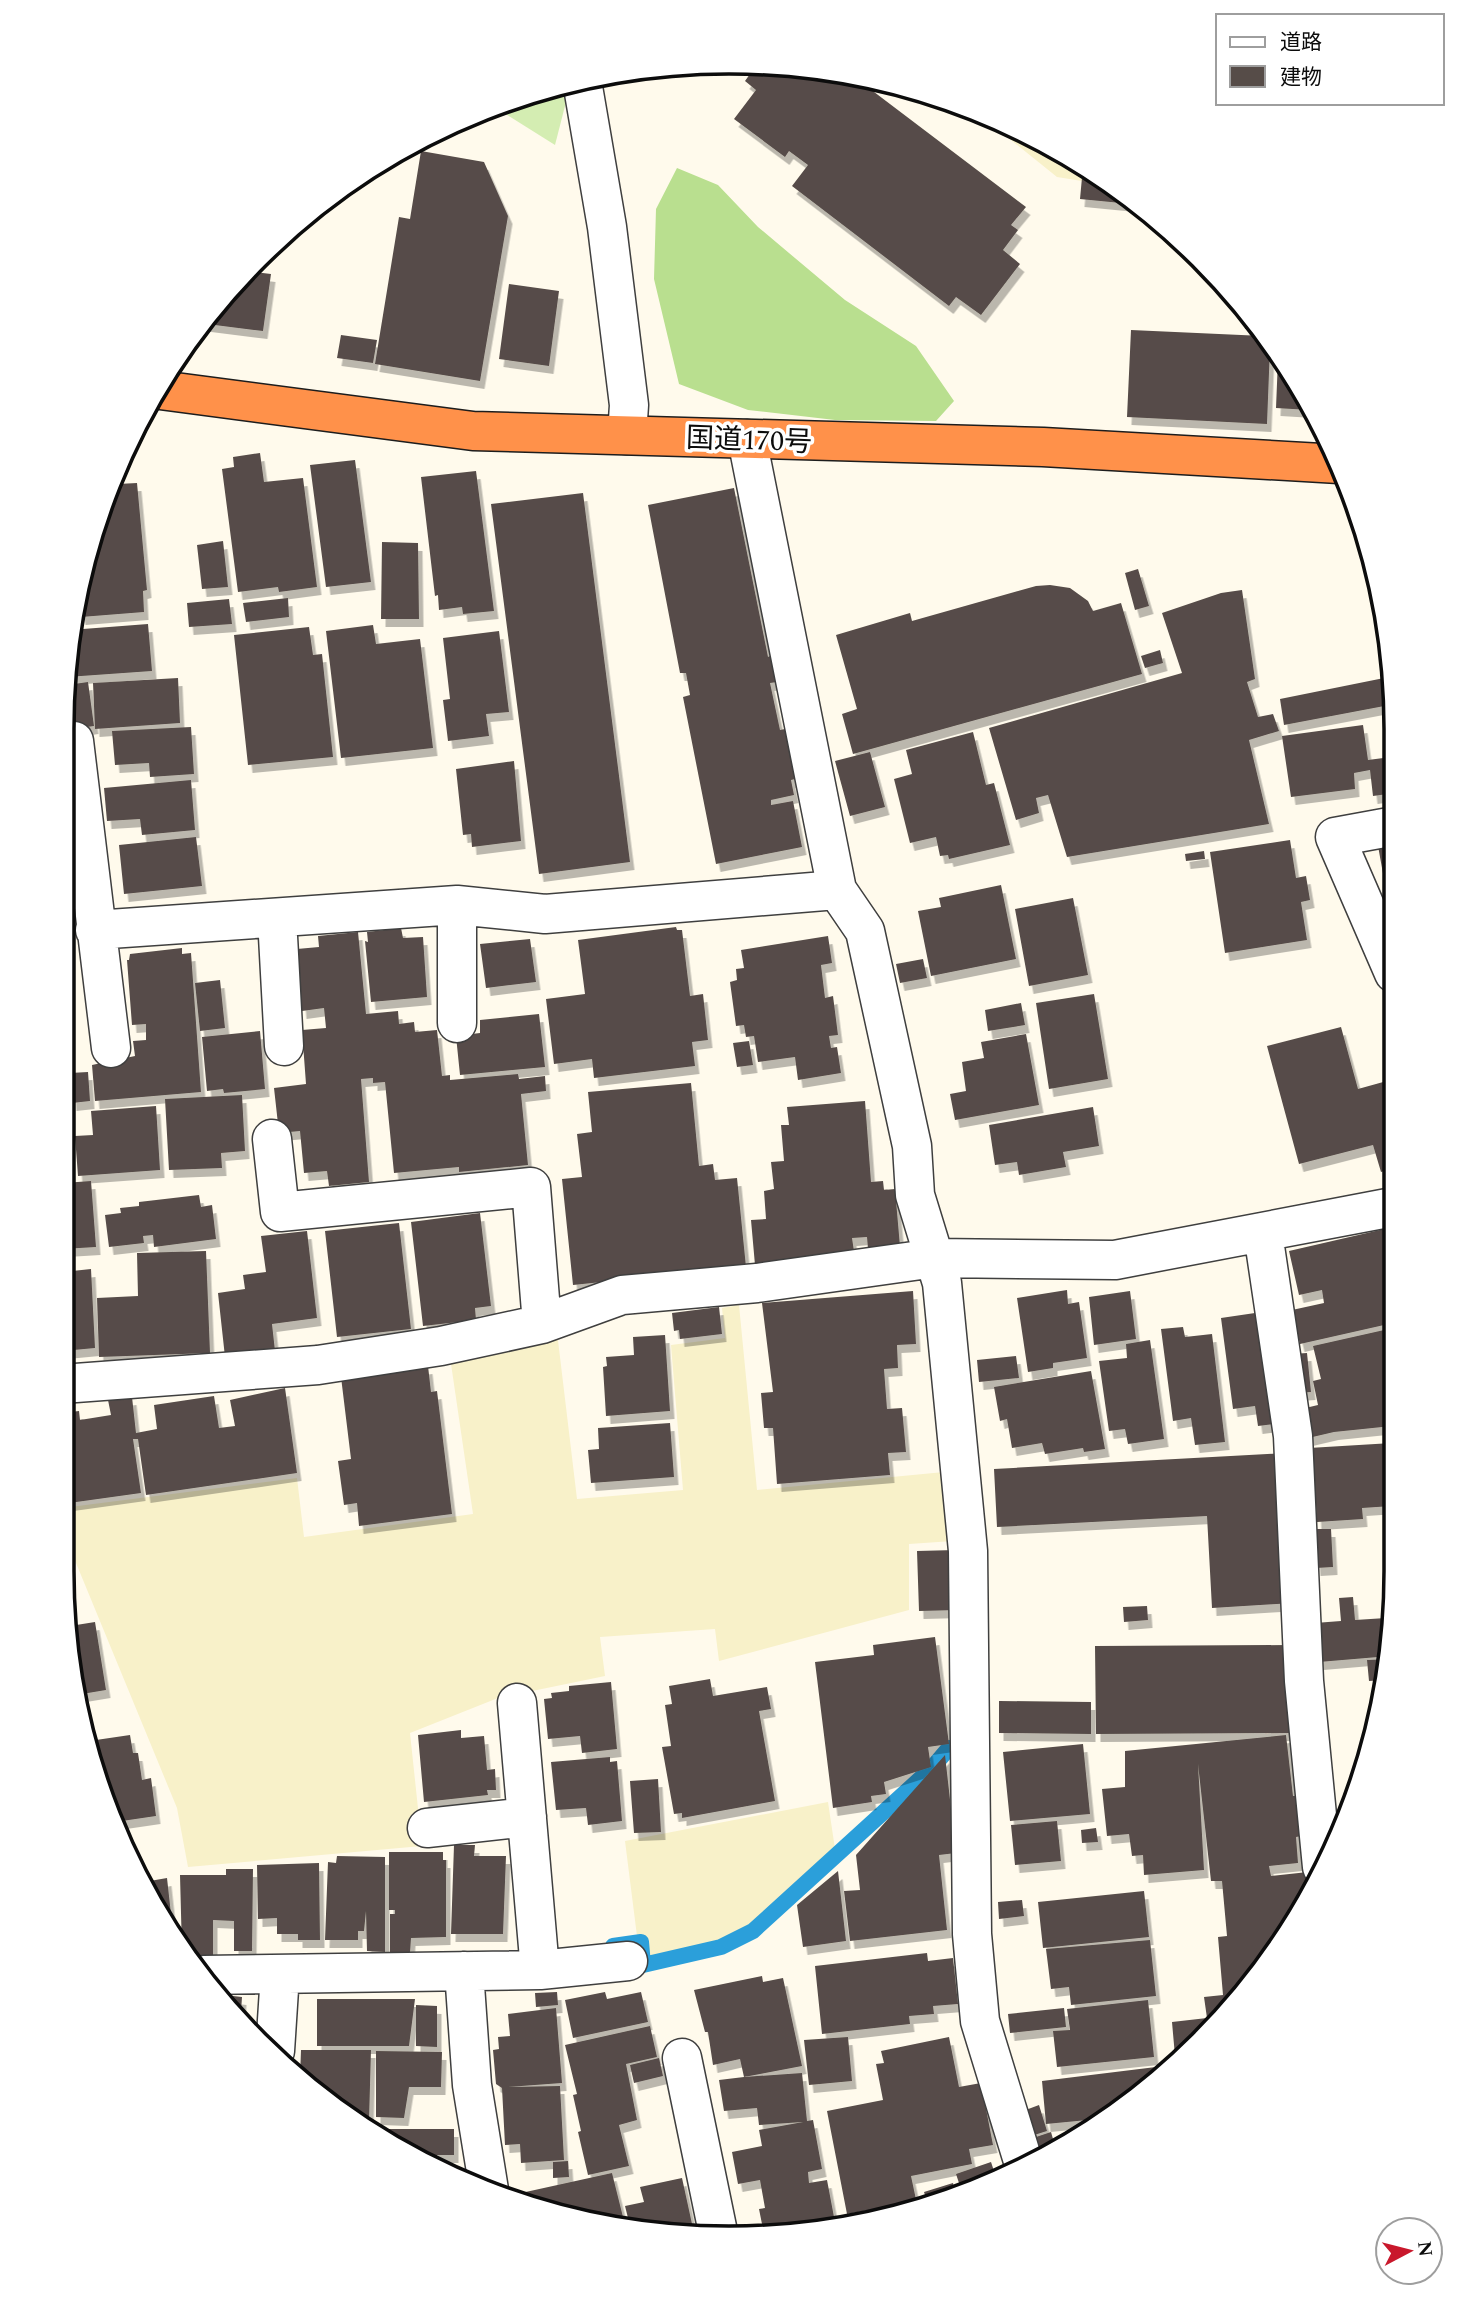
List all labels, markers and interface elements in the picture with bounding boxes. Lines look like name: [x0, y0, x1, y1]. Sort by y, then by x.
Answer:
legend: [1216, 14, 1444, 105]
text: 道路: [1280, 27, 1322, 59]
text: 建物: [1280, 62, 1322, 94]
street label: 国道170号: [685, 417, 813, 464]
north arrow: [1374, 2216, 1444, 2286]
text: N: [1409, 2240, 1440, 2259]

